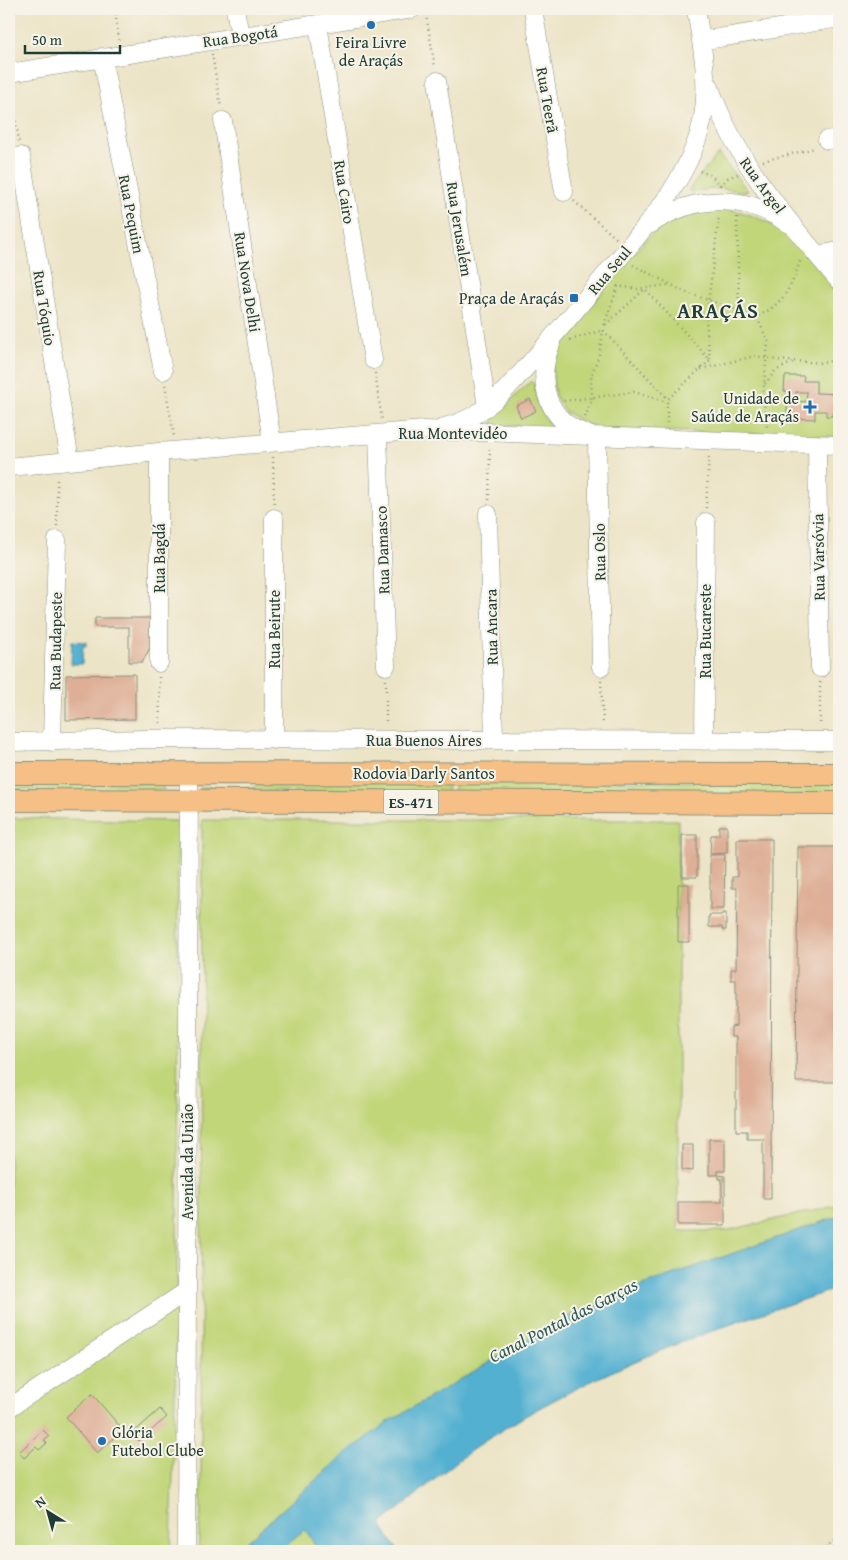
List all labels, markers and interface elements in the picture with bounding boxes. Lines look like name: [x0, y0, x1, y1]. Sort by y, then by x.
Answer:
street label: Rua Bogotá: [201, 19, 279, 53]
marker: Feira Livre de Araçás: [365, 19, 377, 31]
scale bar: [25, 22, 120, 54]
text: 50 m: [32, 29, 63, 50]
place label: Feira Livre de Araçás: [336, 30, 406, 72]
street label: Rua Teerã: [530, 65, 566, 135]
street label: Rua Argel: [734, 152, 792, 219]
street label: Rua Cairo: [328, 158, 362, 226]
street label: Rua Pequim: [113, 173, 151, 255]
street label: Rua Jerusalém: [441, 180, 479, 278]
street label: Rua Nova Delhi: [228, 230, 268, 334]
street label: Rua Seul: [581, 240, 637, 300]
street label: Rua Tóquio: [27, 269, 63, 347]
place label: Praça de Araçás: [459, 286, 564, 310]
marker: Praça de Araçás: [568, 292, 580, 304]
district label: ARAÇÁS: [677, 295, 759, 326]
place label: Unidade de Saúde de Araçás: [691, 386, 799, 428]
marker: Unidade de Saúde de Araçás: [803, 400, 817, 414]
street label: Rua Montevidéo: [398, 421, 508, 445]
street label: Rua Damasco: [368, 505, 396, 595]
street label: Rua Varsóvia: [805, 513, 831, 601]
street label: Rua Bagdá: [147, 523, 171, 593]
street label: Rua Oslo: [586, 523, 612, 581]
street label: Rua Bucareste: [693, 584, 717, 678]
street label: Rua Ancara: [478, 588, 504, 665]
street label: Rua Beirute: [262, 590, 286, 668]
street label: Rua Budapeste: [42, 592, 68, 690]
street label: Rua Buenos Aires: [366, 728, 482, 752]
street label: Rodovia Darly Santos: [353, 761, 495, 785]
road number: ES-471: [384, 790, 438, 814]
street label: Avenida da União: [175, 1104, 199, 1220]
water label: Canal Pontal das Garças: [484, 1271, 643, 1369]
place label: Glória Futebol Clube: [112, 1420, 204, 1462]
marker: Glória Futebol Clube: [96, 1435, 108, 1447]
north arrow: [22, 1488, 72, 1538]
text: N: [30, 1490, 50, 1512]

